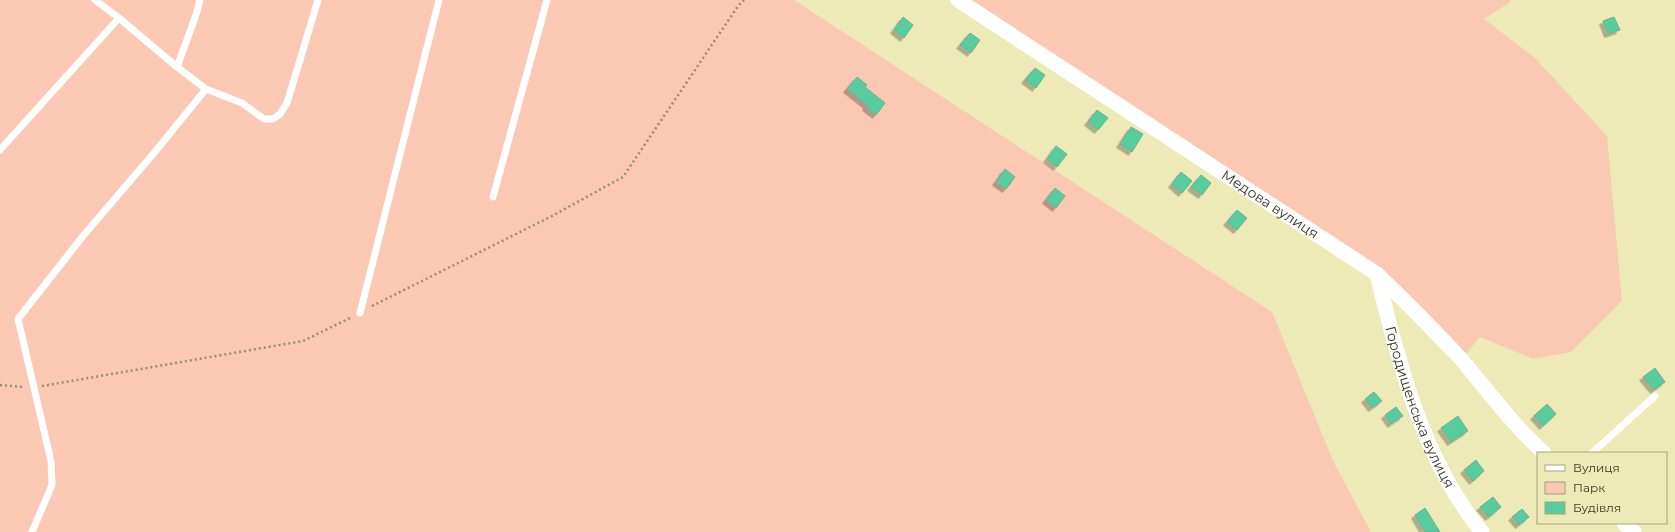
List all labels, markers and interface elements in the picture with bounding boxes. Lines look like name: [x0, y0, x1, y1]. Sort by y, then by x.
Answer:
street label: Медова вулиця: [1218, 166, 1322, 243]
street label: Городищенська вулиця: [1381, 324, 1459, 491]
legend: [1537, 452, 1667, 524]
text: Вулиця: [1573, 460, 1620, 475]
text: Парк: [1573, 480, 1605, 495]
text: Будівля: [1573, 500, 1621, 515]

